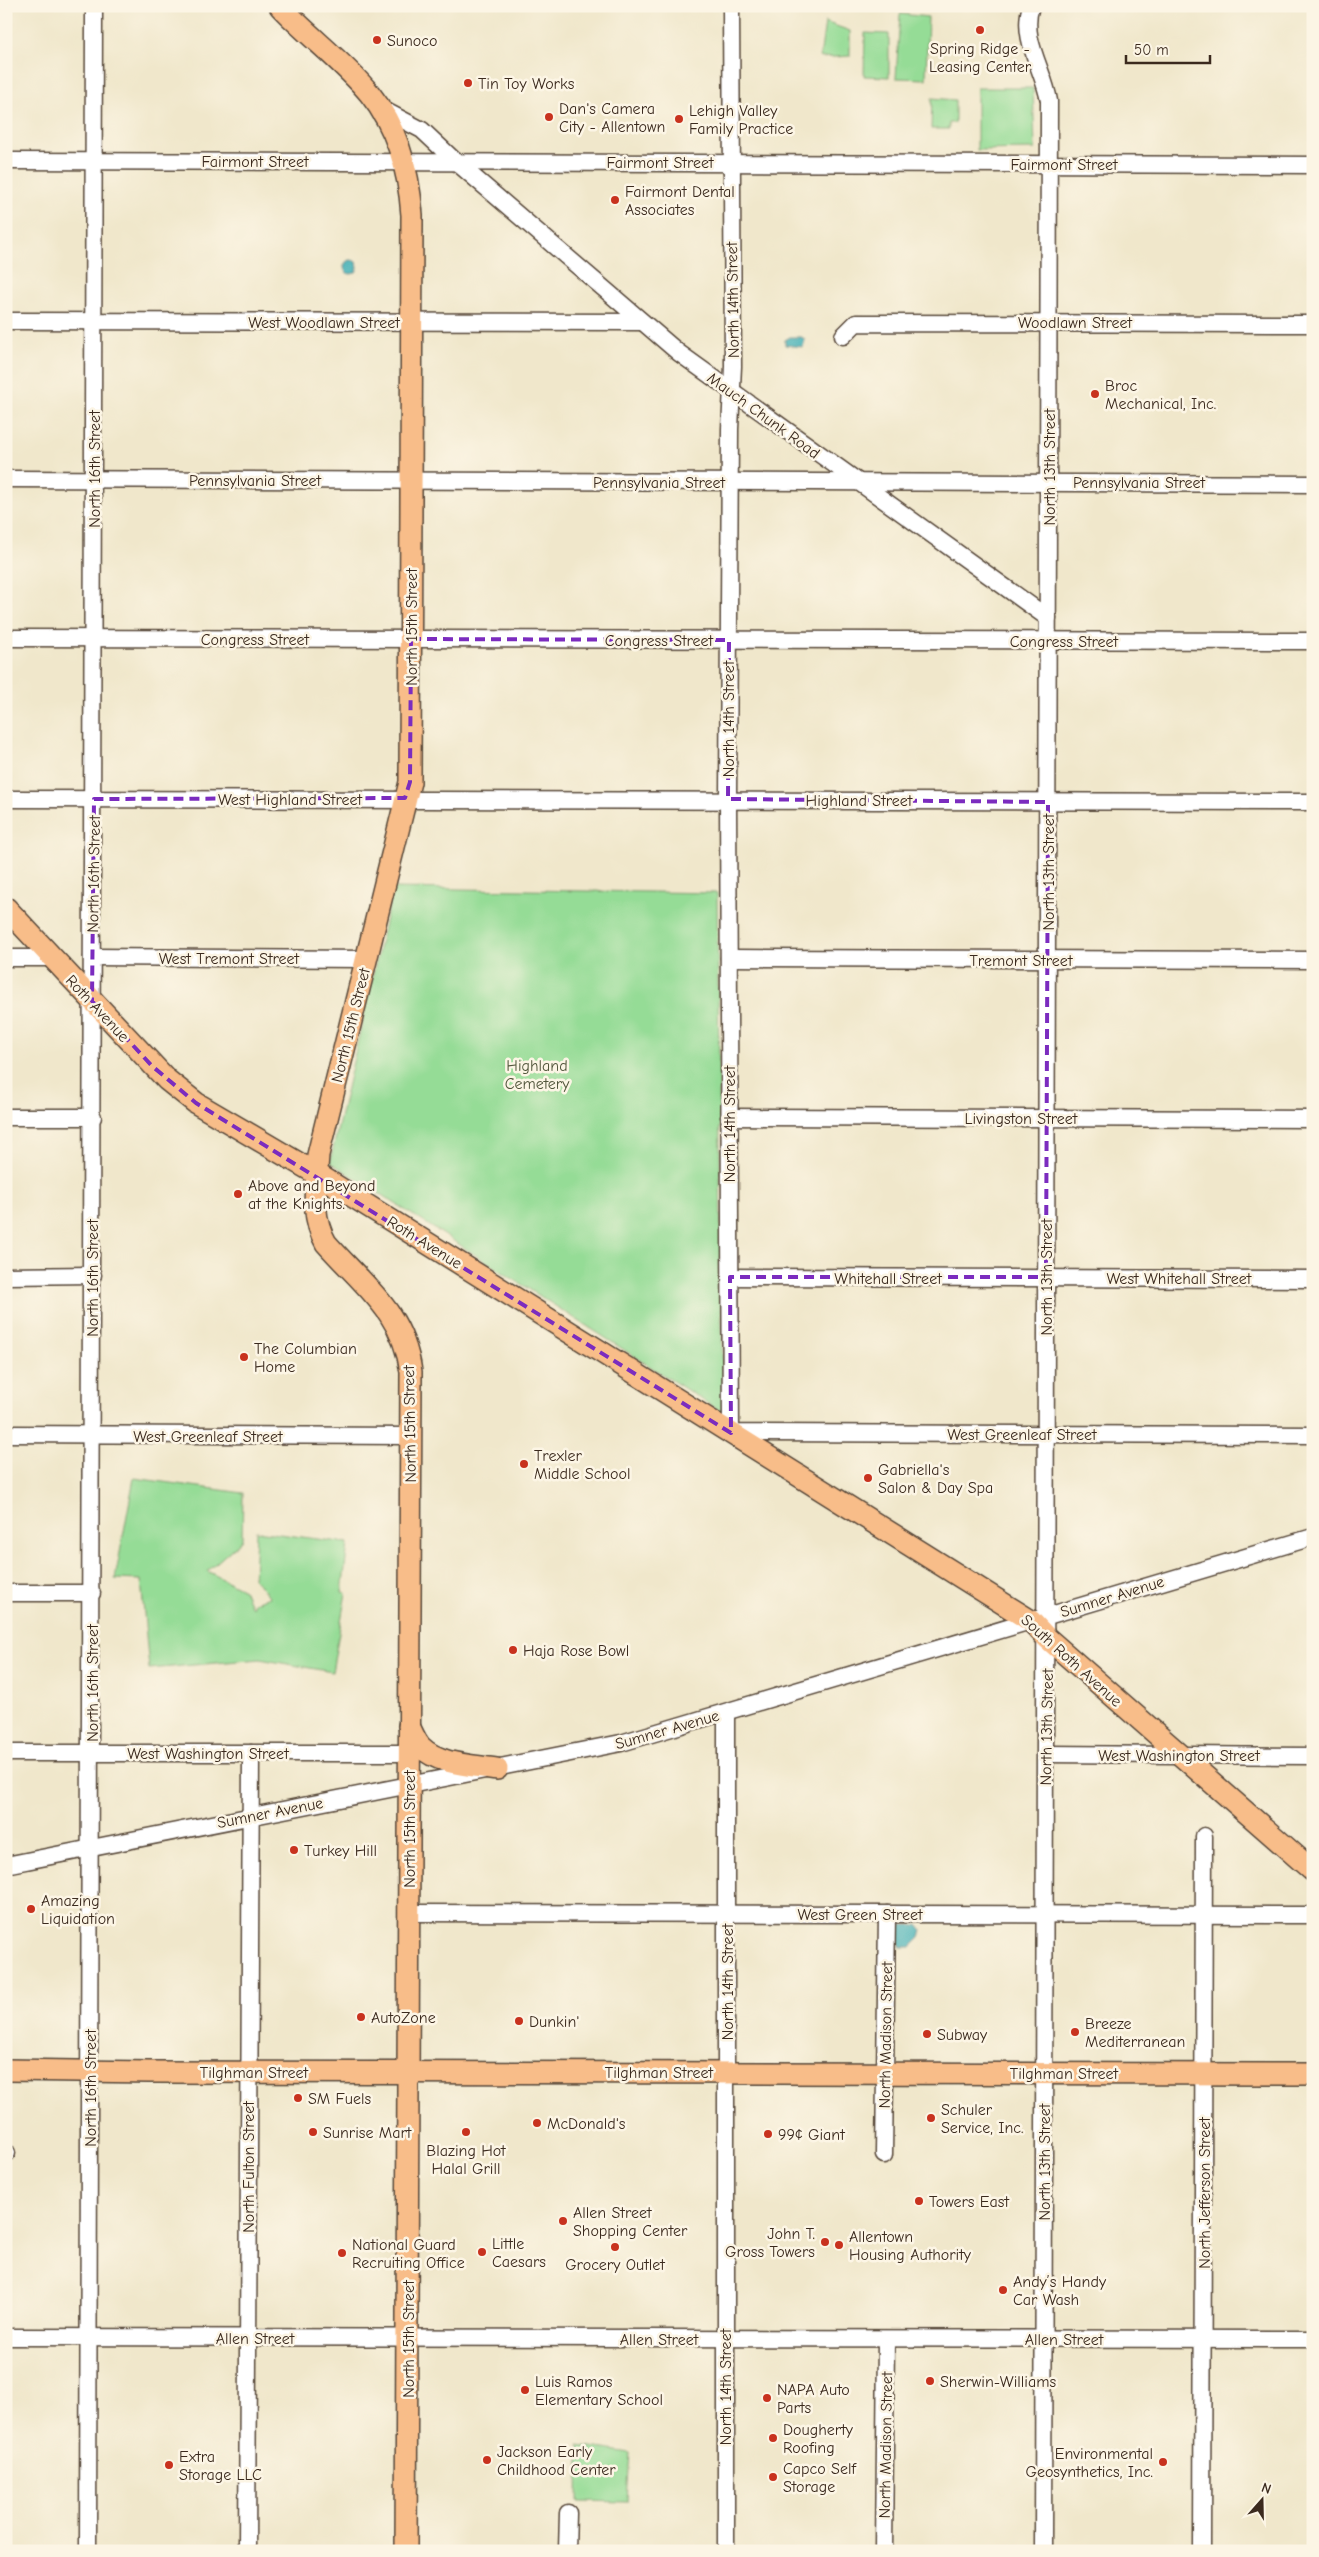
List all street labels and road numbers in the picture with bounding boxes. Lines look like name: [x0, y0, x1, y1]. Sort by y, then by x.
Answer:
street label: Fairmont Street: [201, 153, 309, 171]
street label: Fairmont Street: [606, 154, 714, 172]
street label: Fairmont Street: [1010, 156, 1118, 174]
street label: North 14th Street: [723, 241, 743, 358]
street label: West Woodlawn Street: [248, 314, 400, 332]
street label: Woodlawn Street: [1018, 314, 1133, 332]
street label: Mauch Chunk Road: [704, 369, 823, 463]
street label: North 13th Street: [1041, 408, 1059, 525]
street label: North 16th Street: [86, 410, 104, 528]
street label: Pennsylvania Street: [189, 472, 321, 490]
street label: Pennsylvania Street: [593, 474, 725, 492]
street label: Pennsylvania Street: [1073, 474, 1205, 492]
street label: North 15th Street: [403, 568, 421, 686]
street label: Congress Street: [201, 631, 310, 649]
street label: Congress Street: [605, 632, 714, 650]
street label: Congress Street: [1010, 633, 1119, 651]
street label: North 14th Street: [720, 660, 738, 777]
street label: West Highland Street: [218, 791, 362, 809]
street label: Highland Street: [806, 792, 913, 810]
street label: North 13th Street: [1040, 813, 1058, 930]
street label: North 16th Street: [84, 815, 104, 933]
street label: West Tremont Street: [159, 950, 300, 968]
street label: Tremont Street: [970, 952, 1073, 970]
street label: North 15th Street: [328, 966, 374, 1084]
street label: Roth Avenue: [62, 972, 133, 1046]
street label: North 14th Street: [721, 1065, 739, 1182]
street label: Livingston Street: [965, 1110, 1078, 1128]
street label: Roth Avenue: [384, 1213, 465, 1273]
street label: North 13th Street: [1038, 1218, 1056, 1335]
street label: North 16th Street: [84, 1219, 102, 1337]
street label: Whitehall Street: [834, 1270, 942, 1288]
street label: West Whitehall Street: [1107, 1270, 1252, 1288]
street label: North 15th Street: [400, 1365, 420, 1483]
street label: West Greenleaf Street: [947, 1426, 1097, 1444]
street label: West Greenleaf Street: [133, 1428, 283, 1446]
street label: Sumner Avenue: [1058, 1573, 1166, 1621]
street label: South Roth Avenue: [1017, 1611, 1125, 1711]
street label: North 16th Street: [84, 1624, 102, 1742]
street label: North 13th Street: [1037, 1668, 1057, 1786]
street label: Sumner Avenue: [613, 1706, 721, 1753]
street label: West Washington Street: [127, 1745, 289, 1763]
street label: West Washington Street: [1098, 1747, 1260, 1765]
street label: North 15th Street: [401, 1770, 419, 1888]
street label: Sumner Avenue: [216, 1794, 325, 1832]
street label: West Green Street: [797, 1906, 923, 1924]
street label: North 14th Street: [719, 1923, 737, 2040]
street label: North Madison Street: [876, 1961, 896, 2109]
street label: North 16th Street: [82, 2029, 100, 2147]
street label: Tilghman Street: [200, 2064, 309, 2082]
street label: Tilghman Street: [605, 2064, 714, 2082]
street label: Tilghman Street: [1010, 2065, 1119, 2083]
street label: North Fulton Street: [240, 2101, 258, 2233]
street label: North 13th Street: [1036, 2103, 1054, 2220]
street label: North Jefferson Street: [1196, 2117, 1214, 2269]
street label: North 15th Street: [400, 2280, 418, 2398]
street label: North 14th Street: [717, 2328, 735, 2445]
street label: Allen Street: [216, 2330, 295, 2348]
street label: Allen Street: [620, 2331, 699, 2349]
street label: Allen Street: [1025, 2331, 1104, 2349]
street label: North Madison Street: [876, 2371, 896, 2519]

